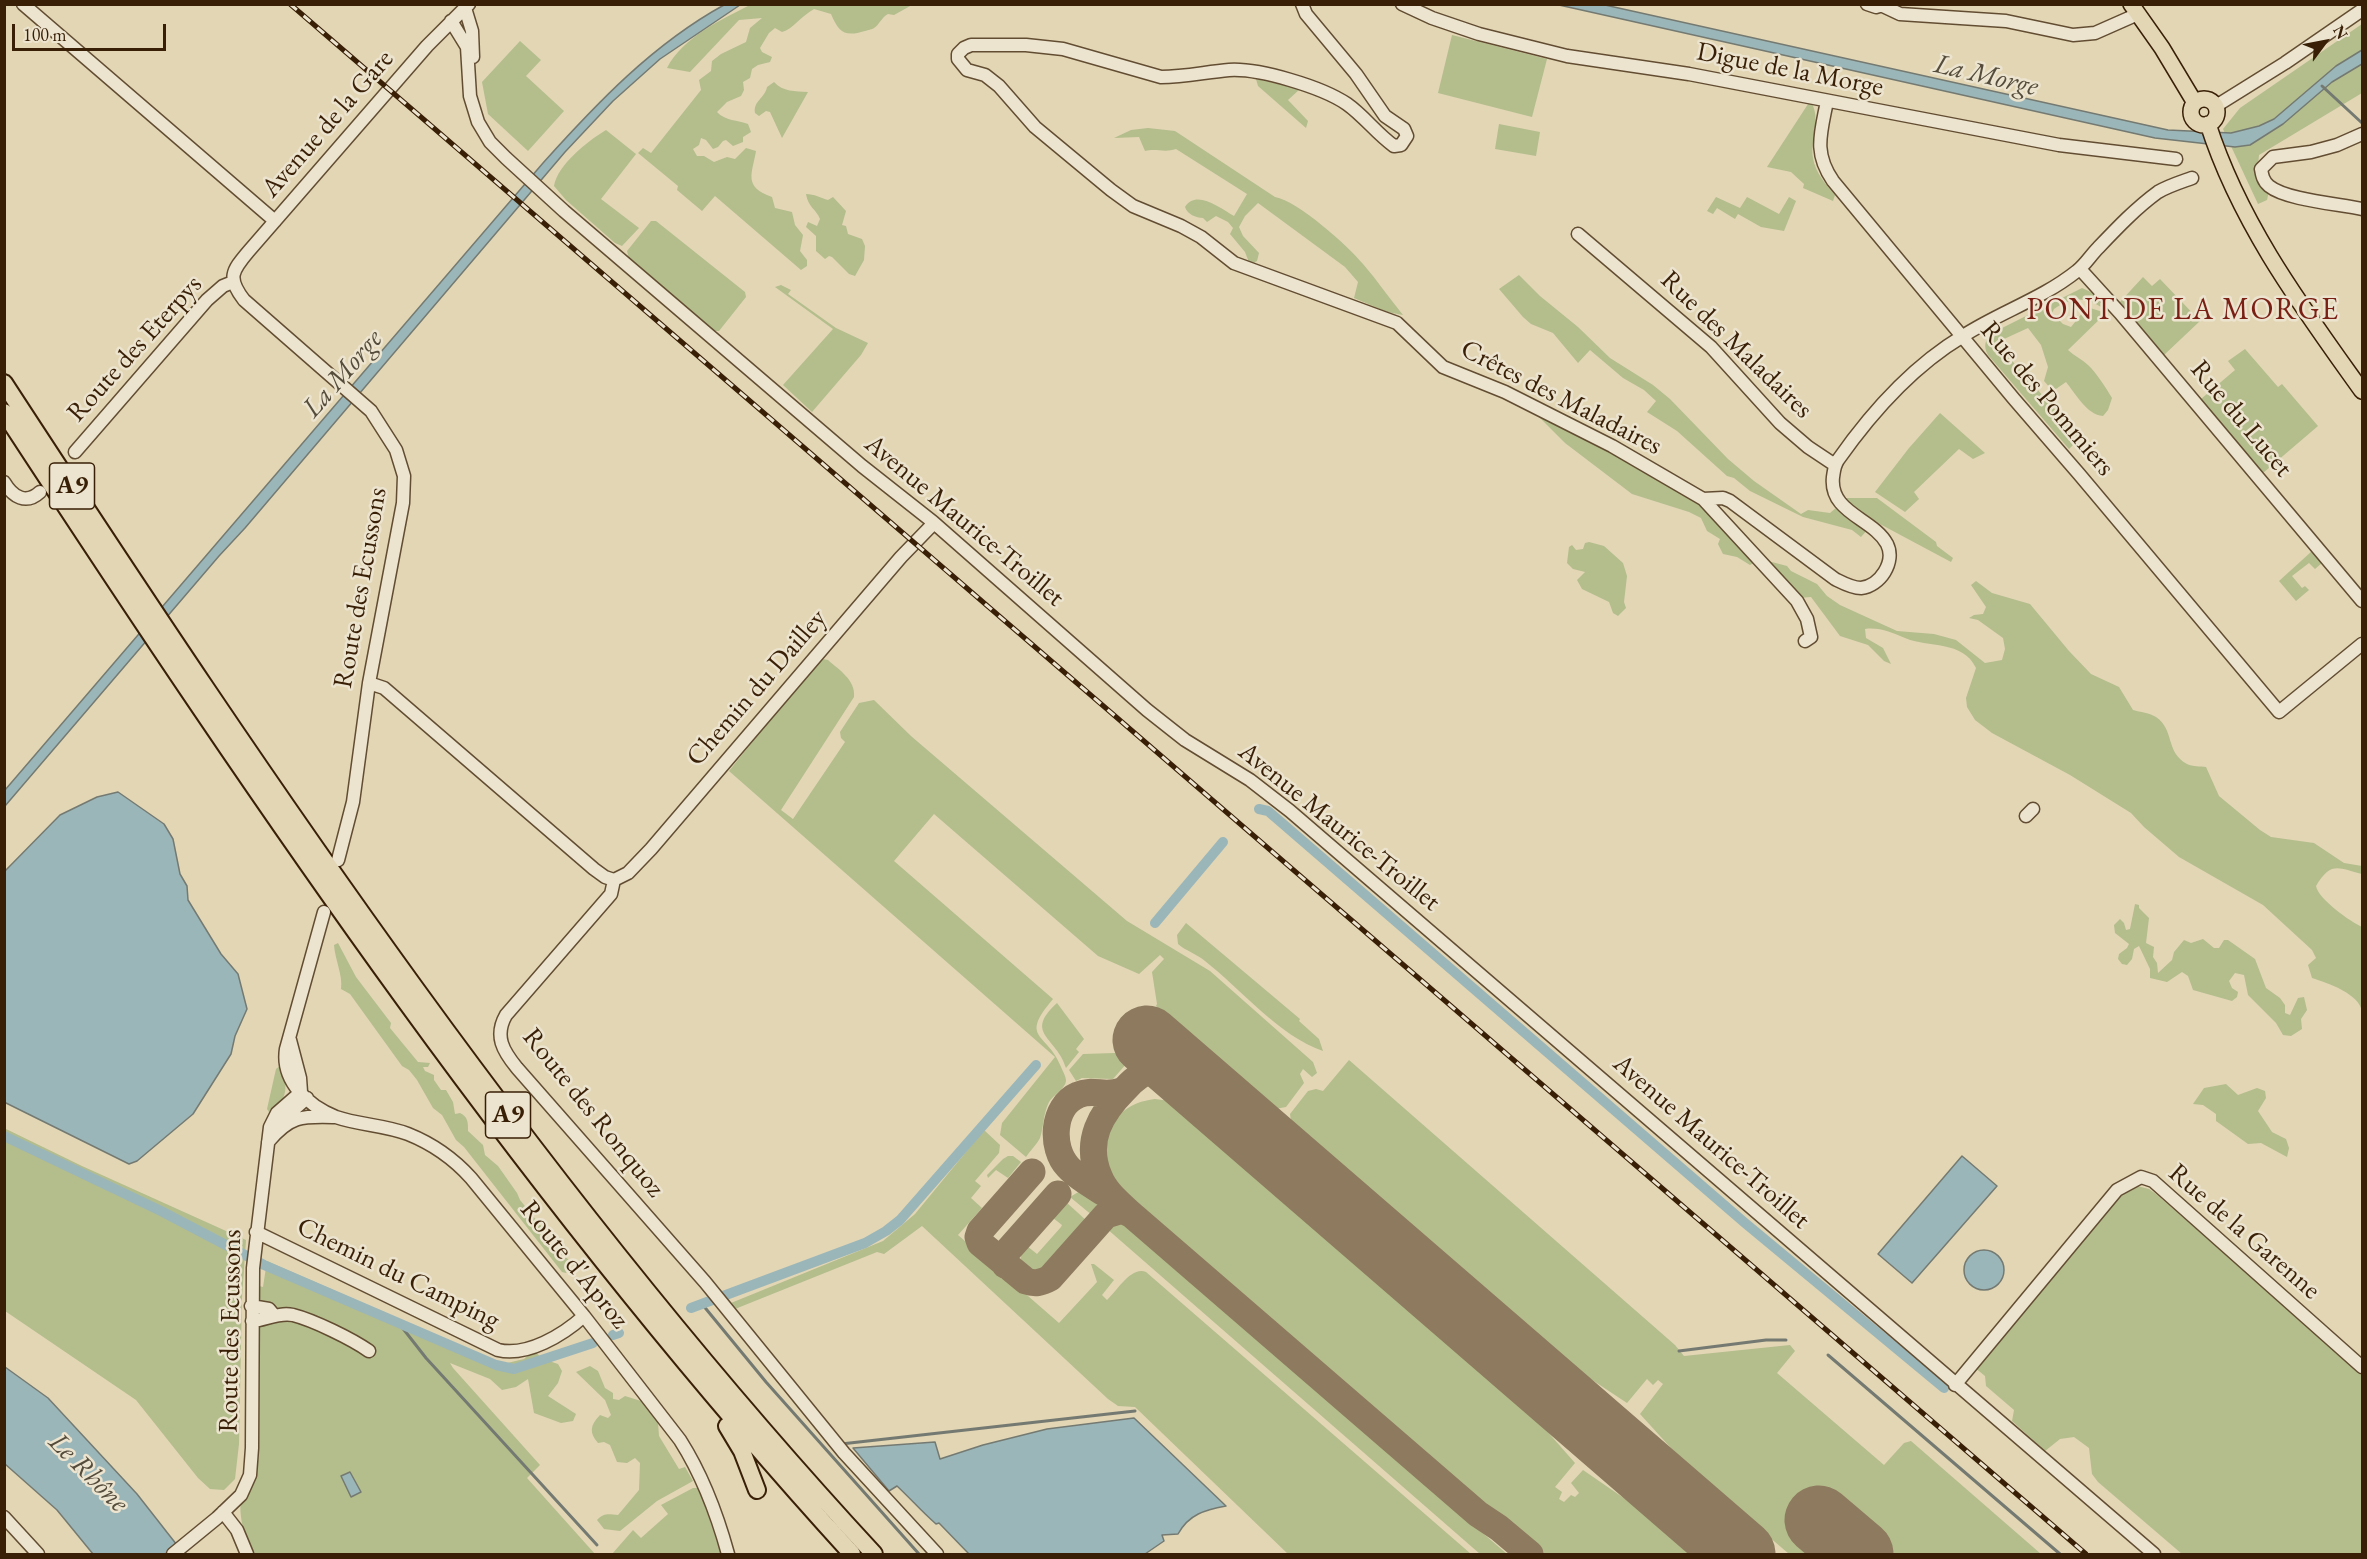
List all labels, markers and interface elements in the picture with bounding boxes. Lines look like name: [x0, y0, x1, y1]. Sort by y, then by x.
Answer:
scale bar: [15, 12, 170, 50]
north arrow: [2295, 12, 2355, 72]
text: N: [2328, 21, 2353, 43]
text: 100 m: [23, 23, 67, 46]
street label: Digue de la Morge: [1694, 36, 1886, 104]
street label: Avenue de la Gare: [255, 44, 401, 204]
water label: La Morge: [1931, 48, 2041, 104]
street label: Rue des Maladaires: [1653, 264, 1819, 426]
street label: Route des Eterpys: [61, 269, 209, 429]
district label: PONT DE LA MORGE: [2026, 293, 2340, 329]
street label: Rue des Pommiers: [1973, 315, 2121, 483]
water label: La Morge: [296, 323, 390, 425]
street label: Crêtes des Maladaires: [1455, 333, 1667, 463]
street label: Rue du Lucet: [2183, 354, 2299, 484]
street label: Avenue Maurice-Troillet: [858, 428, 1070, 614]
road number: A9: [50, 463, 94, 509]
street label: Route des Ecussons: [327, 485, 395, 691]
street label: Chemin du Dailley: [680, 603, 834, 773]
street label: Avenue Maurice-Troillet: [1231, 736, 1447, 918]
street label: Route des Ronquoz: [515, 1022, 671, 1204]
street label: Avenue Maurice-Troillet: [1606, 1048, 1816, 1236]
road number: A9: [486, 1092, 530, 1138]
street label: Rue de la Garenne: [2161, 1157, 2327, 1307]
street label: Route d'Aproz: [513, 1195, 635, 1335]
street label: Chemin du Camping: [291, 1211, 505, 1337]
street label: Route des Ecussons: [213, 1229, 249, 1433]
water label: Le Rhône: [41, 1426, 135, 1520]

